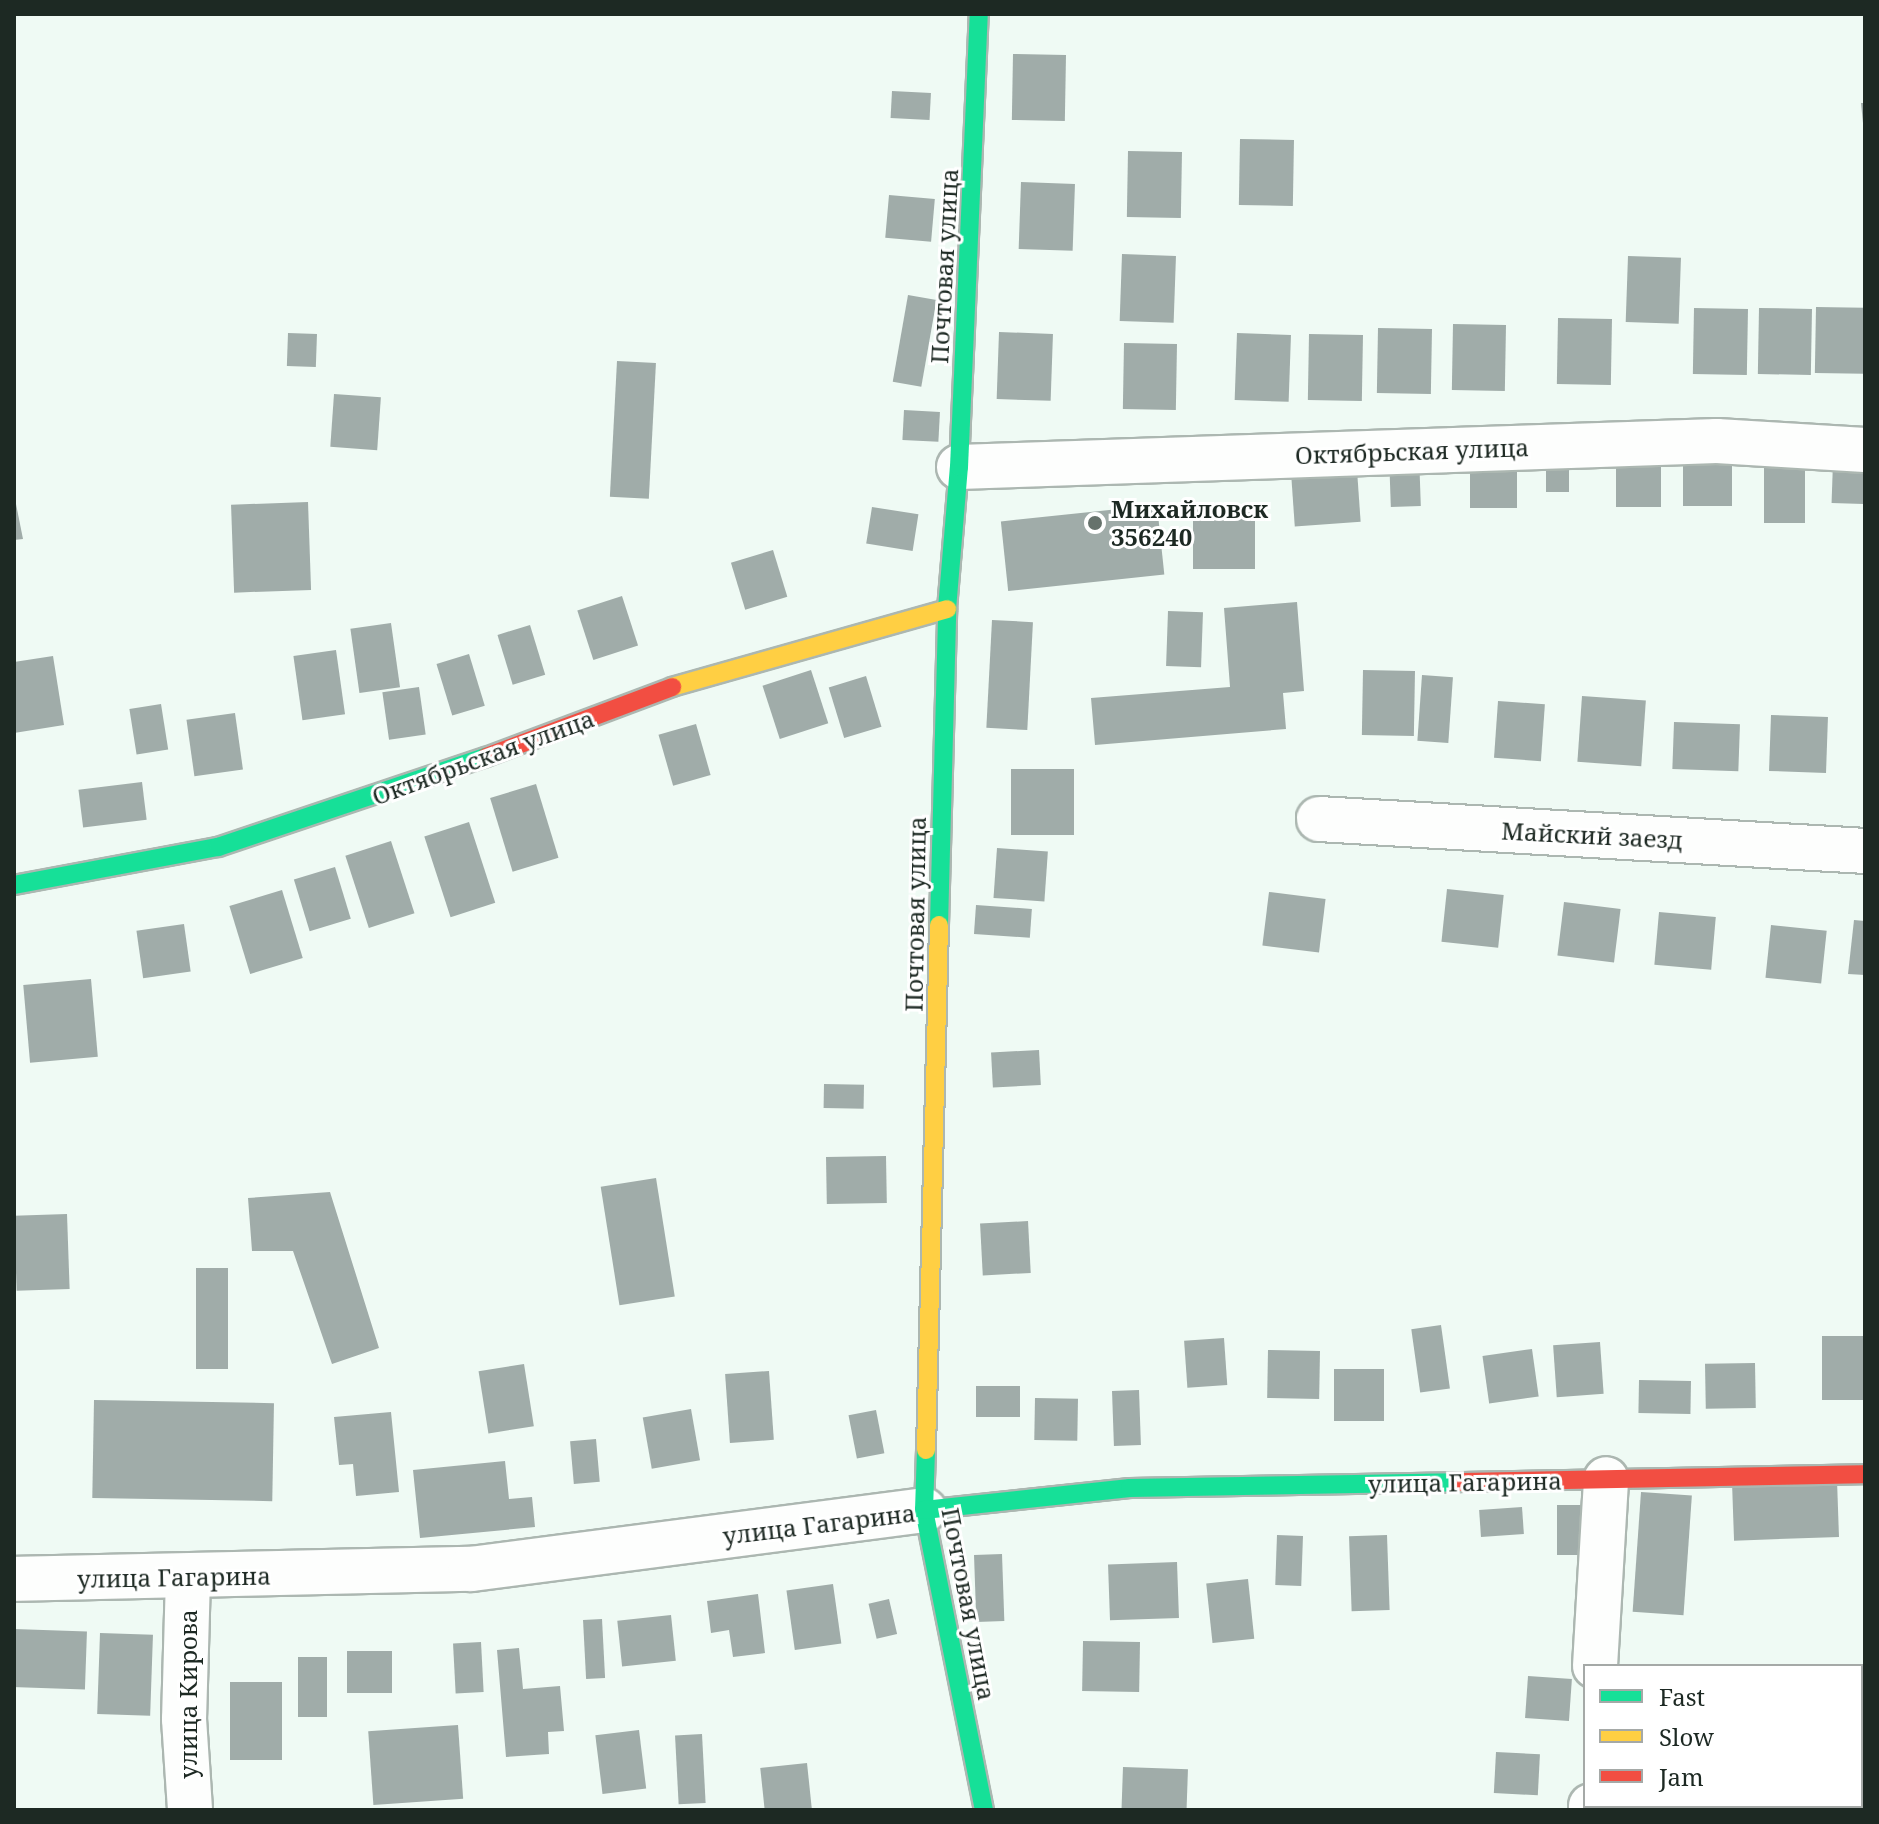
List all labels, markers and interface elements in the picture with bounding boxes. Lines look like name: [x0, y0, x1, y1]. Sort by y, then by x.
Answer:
street label: Почтовая улица: [925, 168, 963, 364]
street label: Октябрьская улица: [1294, 433, 1530, 469]
place label: Михайловск 356240: [1111, 495, 1268, 551]
marker: Михайловск 356240: [1086, 514, 1104, 532]
street label: Октябрьская улица: [368, 703, 598, 811]
street label: Почтовая улица: [899, 816, 931, 1012]
street label: Майский заезд: [1501, 816, 1683, 854]
street label: улица Гагарина: [1368, 1466, 1562, 1498]
street label: улица Гагарина: [721, 1498, 917, 1550]
street label: Почтовая улица: [936, 1505, 1002, 1703]
street label: улица Гагарина: [77, 1561, 271, 1593]
street label: улица Кирова: [174, 1609, 202, 1779]
legend: [1583, 1664, 1863, 1808]
text: Fast: [1659, 1680, 1705, 1713]
text: Slow: [1659, 1720, 1714, 1753]
text: Jam: [1659, 1760, 1704, 1793]

